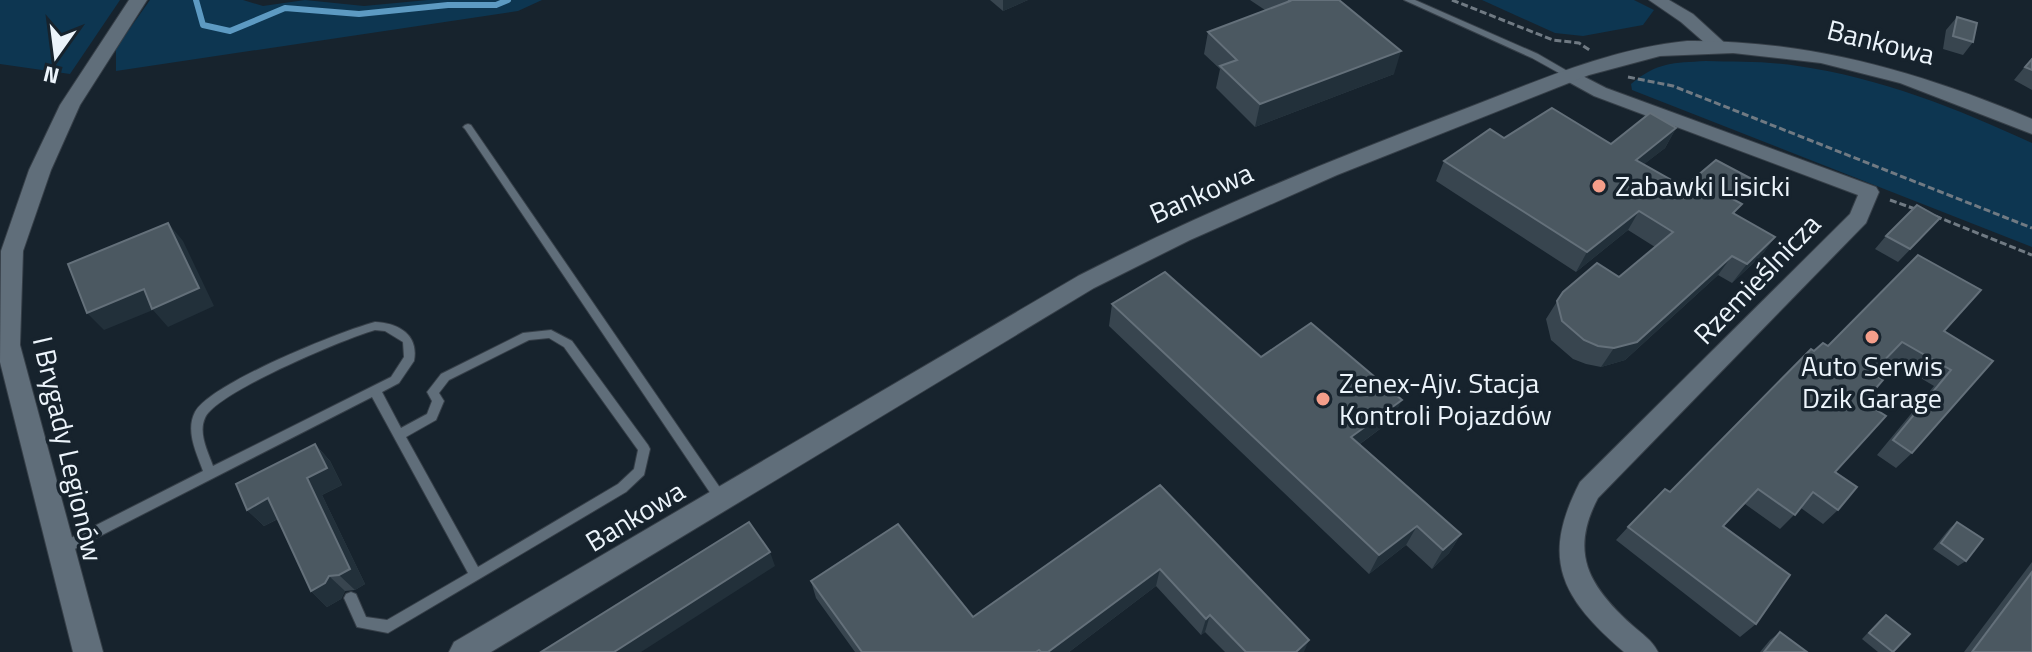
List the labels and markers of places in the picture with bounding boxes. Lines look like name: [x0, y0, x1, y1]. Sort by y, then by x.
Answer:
place label: Zabawki Lisicki: [1615, 164, 1790, 207]
marker: Zabawki Lisicki: [1590, 177, 1608, 195]
marker: Auto Serwis Dzik Garage: [1863, 328, 1881, 346]
place label: Auto Serwis Dzik Garage: [1801, 344, 1943, 419]
place label: Zenex-Ajv. Stacja Kontroli Pojazdów: [1339, 361, 1552, 436]
marker: Zenex-Ajv. Stacja Kontroli Pojazdów: [1314, 390, 1332, 408]

